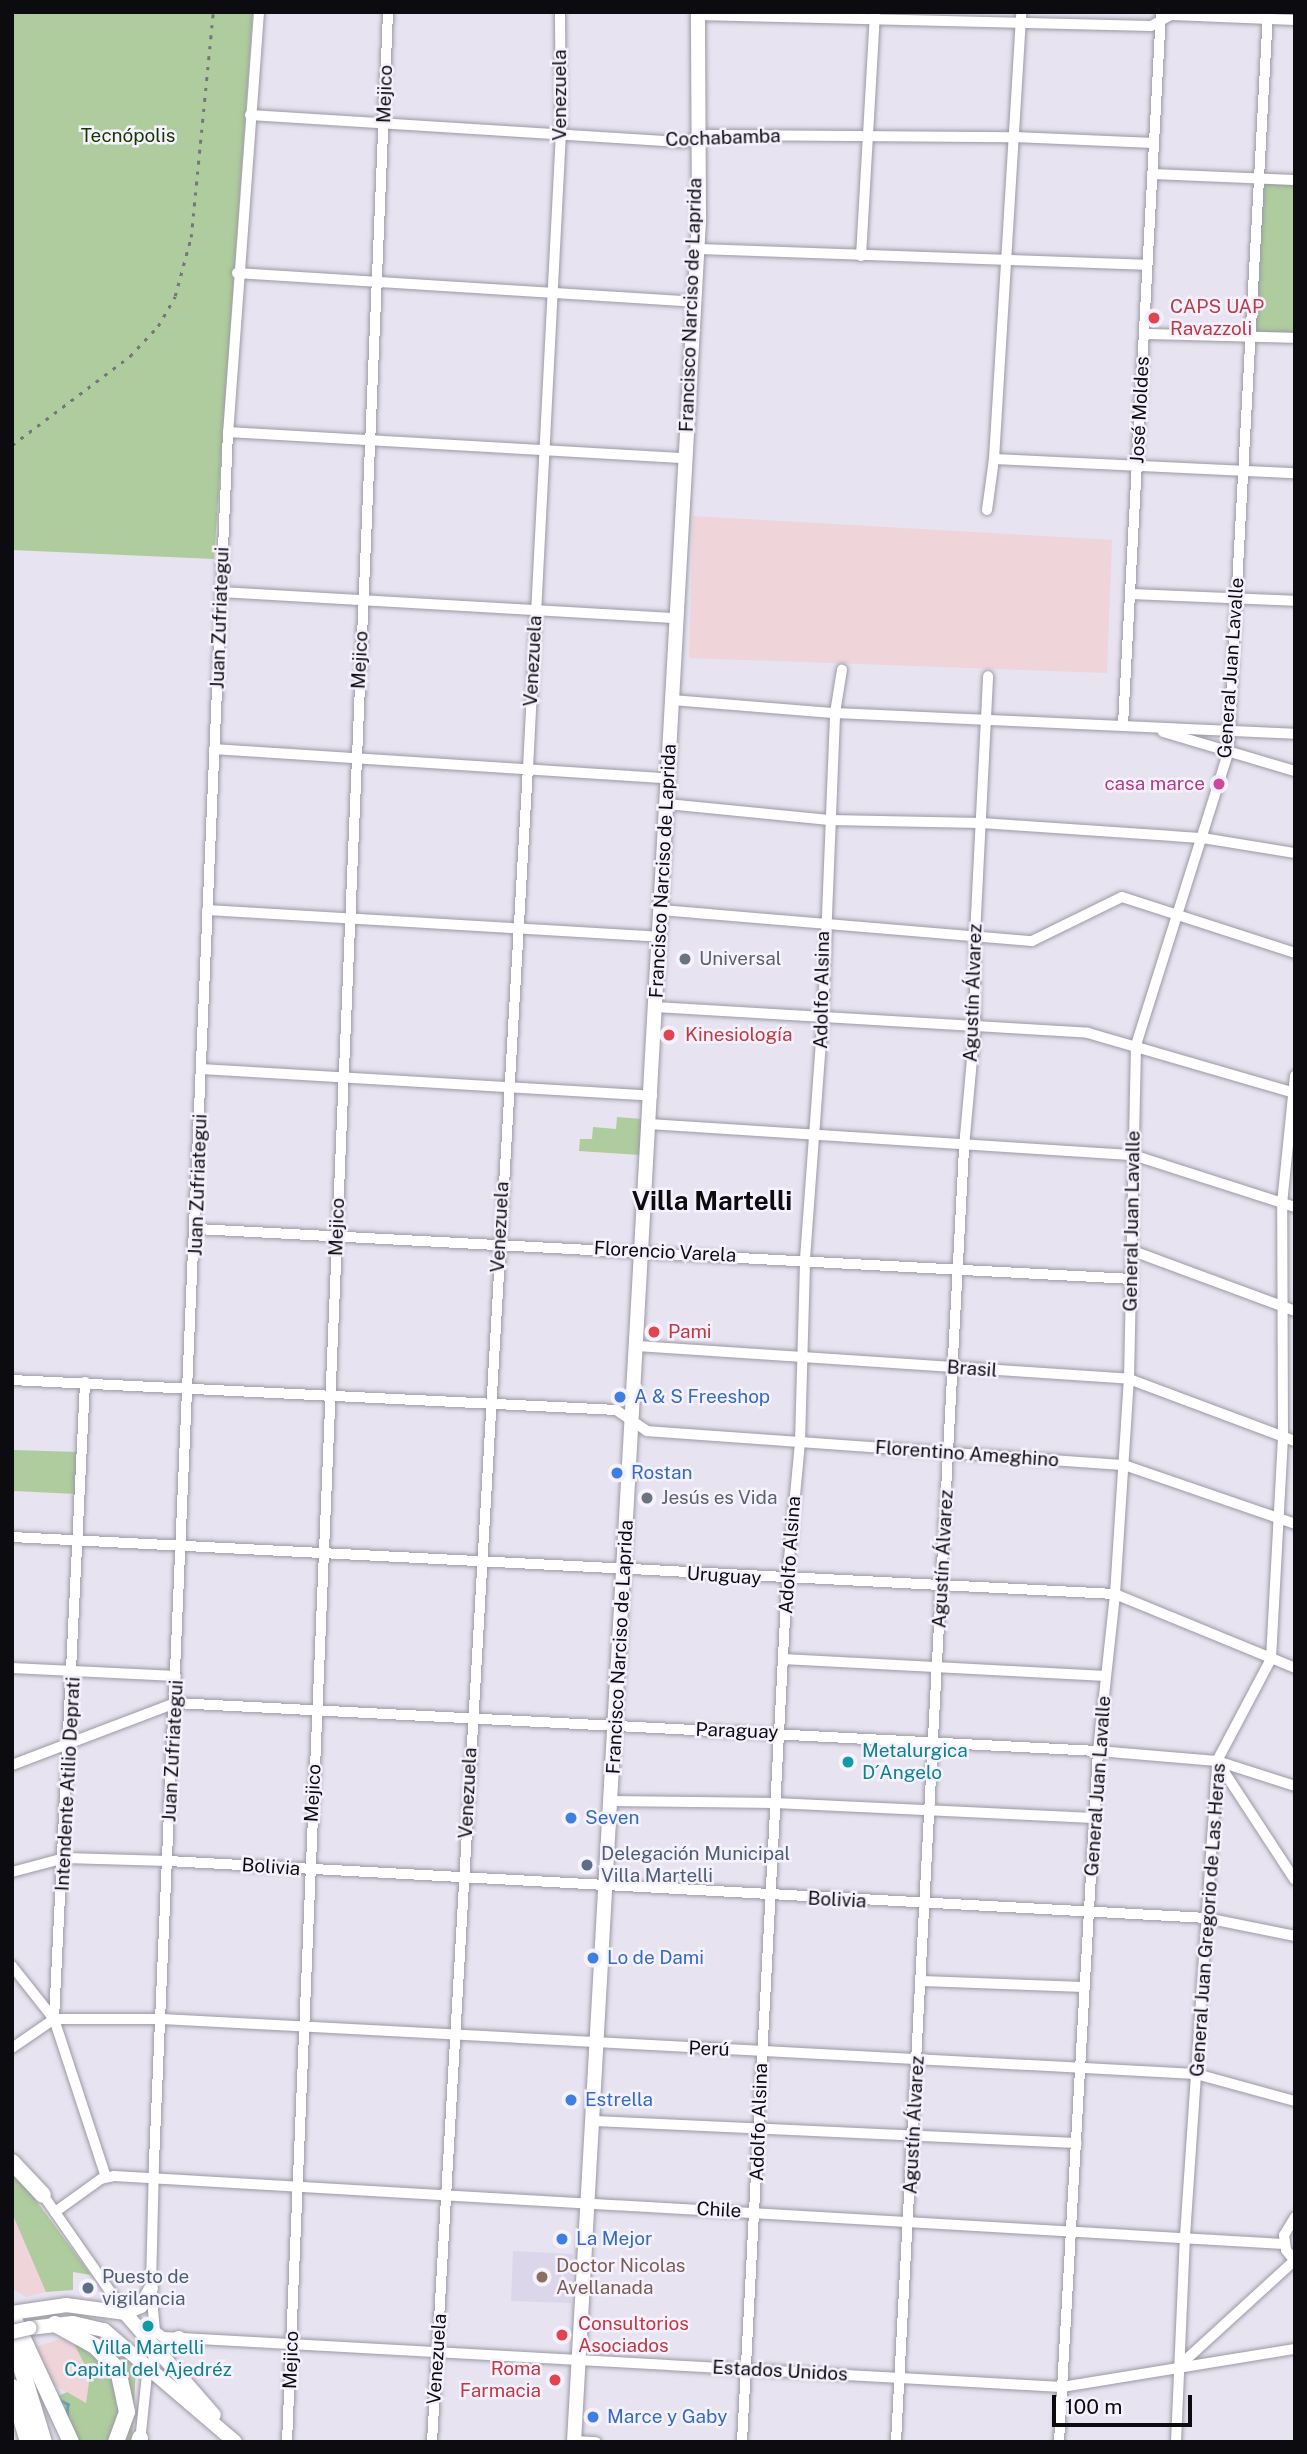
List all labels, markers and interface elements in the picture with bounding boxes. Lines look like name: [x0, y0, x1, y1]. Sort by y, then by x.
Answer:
street label: Venezuela: [549, 49, 571, 141]
street label: Mejico: [373, 64, 397, 124]
park label: Tecnópolis: [81, 125, 175, 147]
street label: Cochabamba: [665, 125, 781, 151]
street label: Francisco Narciso de Laprida: [675, 177, 707, 433]
place label: CAPS UAP Ravazzoli: [1170, 296, 1264, 340]
marker: CAPS UAP Ravazzoli: [1144, 308, 1164, 328]
street label: José Moldes: [1126, 356, 1154, 464]
street label: Juan Zufriategui: [206, 546, 234, 690]
street label: General Juan Lavalle: [1213, 577, 1249, 759]
street label: Venezuela: [519, 615, 547, 707]
street label: Mejico: [347, 630, 373, 690]
street label: Francisco Narciso de Laprida: [645, 743, 681, 999]
place label: casa marce: [1104, 773, 1205, 795]
marker: casa marce: [1211, 776, 1227, 792]
street label: Agustín Álvarez: [959, 923, 987, 1063]
street label: Adolfo Alsina: [810, 931, 834, 1049]
place label: Universal: [699, 948, 781, 970]
marker: Universal: [677, 951, 693, 967]
place label: Kinesiología: [685, 1024, 792, 1046]
marker: Kinesiología: [659, 1025, 679, 1045]
street label: Juan Zufriategui: [184, 1113, 212, 1257]
street label: General Juan Lavalle: [1119, 1130, 1145, 1312]
street label: Venezuela: [486, 1181, 514, 1273]
district label: Villa Martelli: [632, 1185, 792, 1217]
street label: Mejico: [325, 1197, 349, 1257]
street label: Florencio Varela: [593, 1237, 737, 1267]
place label: Pami: [668, 1321, 712, 1343]
marker: Pami: [646, 1324, 662, 1340]
street label: Brasil: [946, 1356, 998, 1382]
place label: A & S Freeshop: [634, 1386, 770, 1408]
marker: A & S Freeshop: [612, 1389, 628, 1405]
street label: Florentino Ameghino: [874, 1436, 1060, 1472]
place label: Rostan: [631, 1462, 692, 1484]
marker: Rostan: [609, 1465, 625, 1481]
place label: Jesús es Vida: [661, 1487, 778, 1509]
street label: Agustín Álvarez: [928, 1489, 958, 1629]
marker: Jesús es Vida: [639, 1490, 655, 1506]
street label: Adolfo Alsina: [775, 1495, 805, 1615]
street label: Francisco Narciso de Laprida: [602, 1519, 638, 1775]
street label: Uruguay: [686, 1562, 762, 1590]
street label: Intendente Atilio Deprati: [51, 1676, 85, 1892]
street label: Juan Zufriategui: [158, 1679, 188, 1823]
street label: General Juan Lavalle: [1080, 1695, 1116, 1877]
street label: Paraguay: [695, 1718, 779, 1744]
place label: Metalurgica D´Angelo: [862, 1740, 968, 1784]
street label: Venezuela: [454, 1747, 482, 1839]
marker: Metalurgica D´Angelo: [840, 1754, 856, 1770]
street label: General Juan Gregorio de Las Heras: [1186, 1762, 1230, 2078]
street label: Mejico: [300, 1763, 326, 1823]
place label: Seven: [585, 1807, 639, 1829]
marker: Seven: [563, 1810, 579, 1826]
place label: Delegación Municipal Villa Martelli: [601, 1843, 790, 1887]
street label: Bolivia: [241, 1854, 301, 1880]
marker: Delegación Municipal Villa Martelli: [579, 1857, 595, 1873]
street label: Bolivia: [807, 1887, 867, 1913]
place label: Lo de Dami: [607, 1947, 704, 1969]
marker: Lo de Dami: [585, 1950, 601, 1966]
street label: Perú: [688, 2037, 730, 2061]
street label: Agustín Álvarez: [899, 2055, 929, 2195]
street label: Adolfo Alsina: [746, 2063, 772, 2181]
place label: Estrella: [585, 2089, 653, 2111]
marker: Estrella: [563, 2092, 579, 2108]
street label: Chile: [696, 2197, 742, 2223]
place label: La Mejor: [576, 2228, 652, 2250]
marker: La Mejor: [554, 2231, 570, 2247]
place label: Doctor Nicolas Avellanada: [556, 2255, 685, 2299]
place label: Puesto de vigilancia: [102, 2266, 190, 2310]
marker: Doctor Nicolas Avellanada: [534, 2269, 550, 2285]
marker: Puesto de vigilancia: [80, 2280, 96, 2296]
street label: Venezuela: [422, 2313, 452, 2405]
place label: Consultorios Asociados: [578, 2313, 689, 2357]
marker: Villa Martelli Capital del Ajedréz: [140, 2318, 156, 2334]
marker: Consultorios Asociados: [552, 2325, 572, 2345]
street label: Mejico: [279, 2330, 303, 2390]
place label: Villa Martelli Capital del Ajedréz: [64, 2337, 232, 2381]
street label: Estados Unidos: [712, 2356, 848, 2386]
place label: Roma Farmacia: [460, 2358, 541, 2402]
marker: Roma Farmacia: [547, 2372, 563, 2388]
scale bar: [1055, 2380, 1195, 2424]
text: 100 m: [1065, 2394, 1122, 2419]
place label: Marce y Gaby: [607, 2406, 728, 2428]
marker: Marce y Gaby: [585, 2409, 601, 2425]

